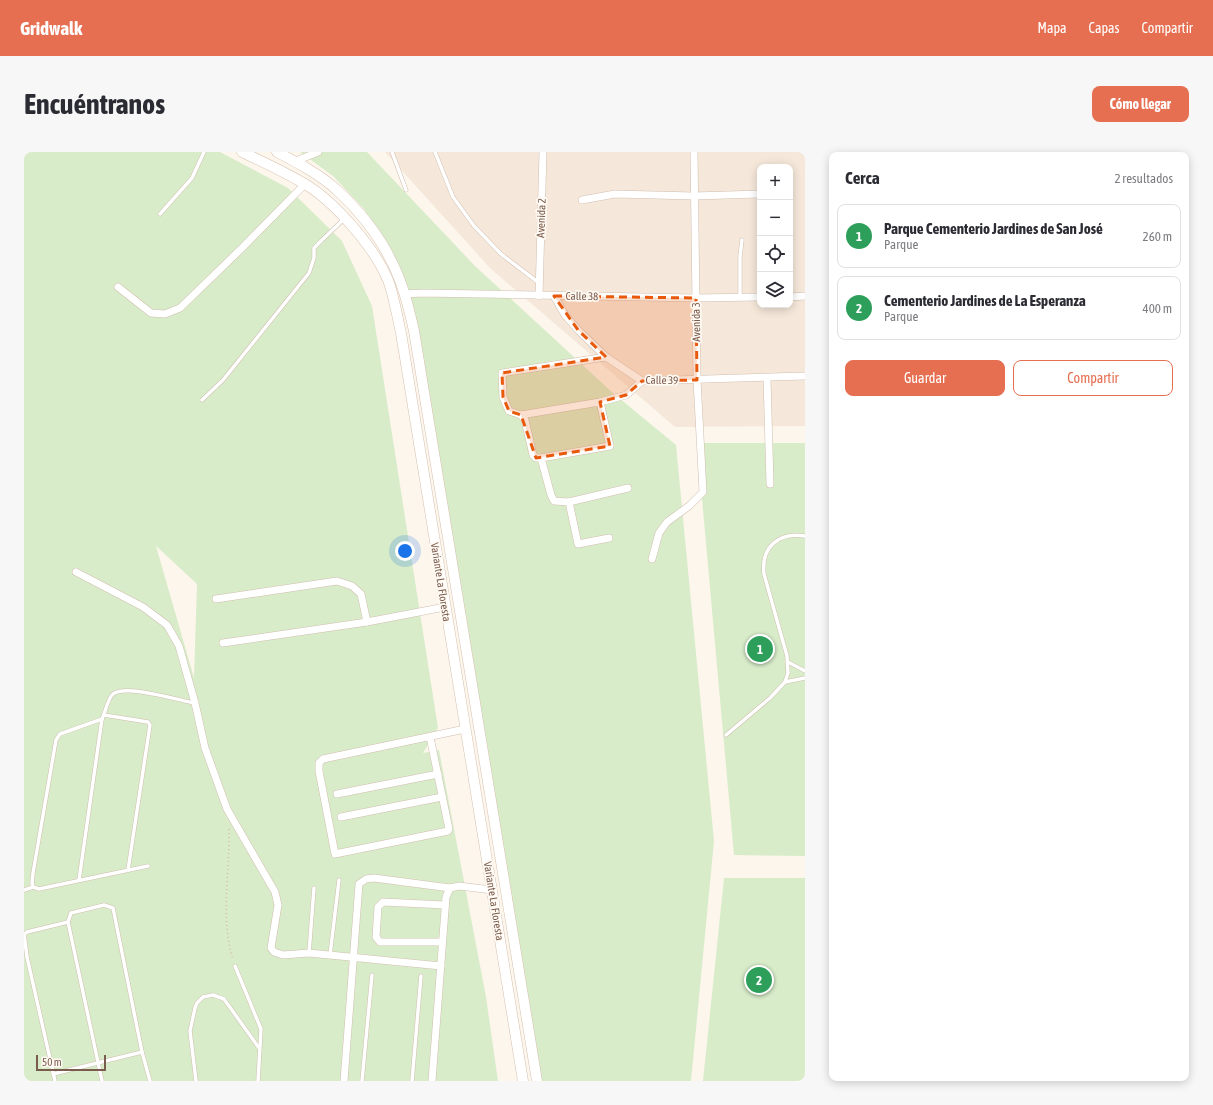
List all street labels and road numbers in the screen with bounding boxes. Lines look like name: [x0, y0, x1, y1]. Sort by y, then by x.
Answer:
street label: Avenida 2: [534, 198, 548, 238]
street label: Calle 38: [566, 290, 598, 302]
street label: Avenida 3: [690, 302, 702, 342]
street label: Calle 39: [646, 374, 678, 386]
street label: Variante La Floresta: [429, 542, 453, 622]
street label: Variante La Floresta: [482, 861, 506, 941]

